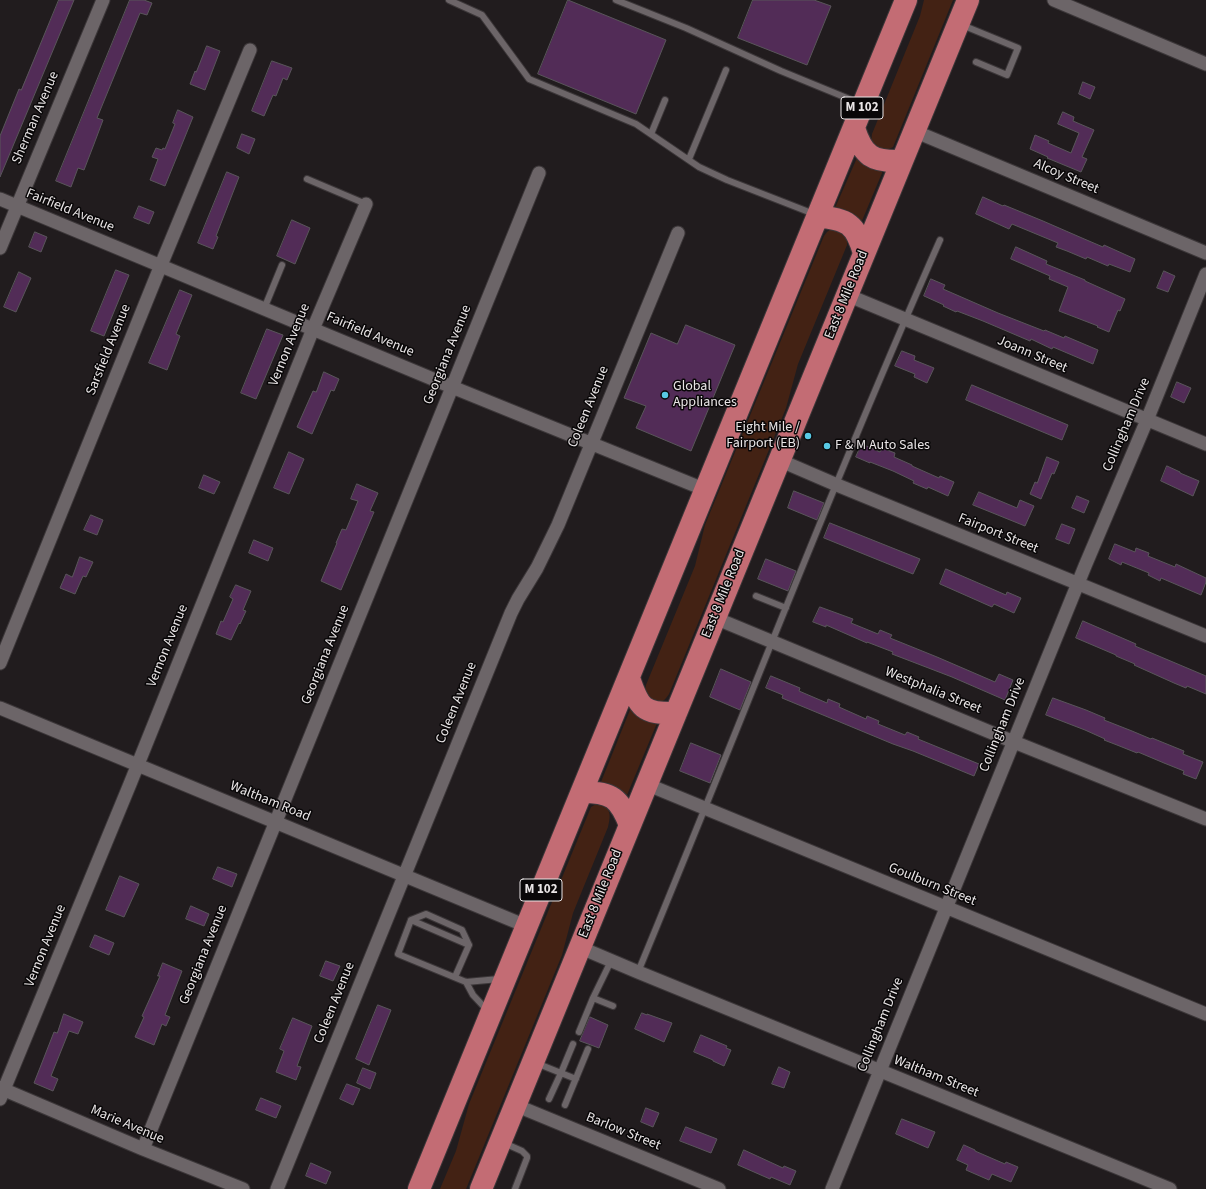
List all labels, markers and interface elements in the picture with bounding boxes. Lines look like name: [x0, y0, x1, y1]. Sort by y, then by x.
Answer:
street label: Sherman Avenue: [9, 69, 63, 167]
road number: M 102: [841, 97, 883, 119]
street label: Alcoy Street: [1031, 156, 1101, 198]
street label: Fairfield Avenue: [23, 186, 117, 236]
street label: East 8 Mile Road: [822, 248, 872, 342]
street label: Vernon Avenue: [266, 301, 314, 389]
street label: Sarsfield Avenue: [83, 302, 135, 398]
street label: Georgiana Avenue: [420, 303, 476, 407]
street label: Fairfield Avenue: [324, 309, 416, 361]
street label: Joann Street: [994, 333, 1070, 377]
street label: Coleen Avenue: [565, 364, 613, 450]
street label: Collingham Drive: [1100, 376, 1154, 474]
place label: Global Appliances: [673, 379, 737, 412]
marker: Global Appliances: [660, 390, 670, 400]
place label: Eight Mile / Fairport (EB): [726, 420, 800, 452]
marker: Eight Mile / Fairport (EB): [803, 431, 813, 441]
place label: F & M Auto Sales: [835, 438, 930, 454]
marker: F & M Auto Sales: [822, 441, 832, 451]
street label: Fairport Street: [956, 510, 1040, 558]
street label: East 8 Mile Road: [699, 547, 749, 641]
street label: Vernon Avenue: [144, 602, 192, 690]
street label: Georgiana Avenue: [298, 603, 354, 707]
street label: Coleen Avenue: [433, 660, 481, 746]
street label: Westphalia Street: [882, 664, 984, 718]
street label: Collingham Drive: [976, 675, 1030, 775]
street label: Waltham Road: [227, 778, 313, 826]
street label: East 8 Mile Road: [576, 847, 626, 941]
street label: Goulburn Street: [886, 860, 978, 910]
road number: M 102: [520, 879, 562, 901]
street label: Vernon Avenue: [22, 902, 70, 990]
street label: Georgiana Avenue: [176, 903, 232, 1007]
street label: Coleen Avenue: [311, 960, 359, 1046]
street label: Collingham Drive: [854, 975, 908, 1075]
street label: Waltham Street: [891, 1052, 981, 1102]
street label: Marie Avenue: [88, 1102, 166, 1148]
street label: Barlow Street: [583, 1109, 663, 1155]

